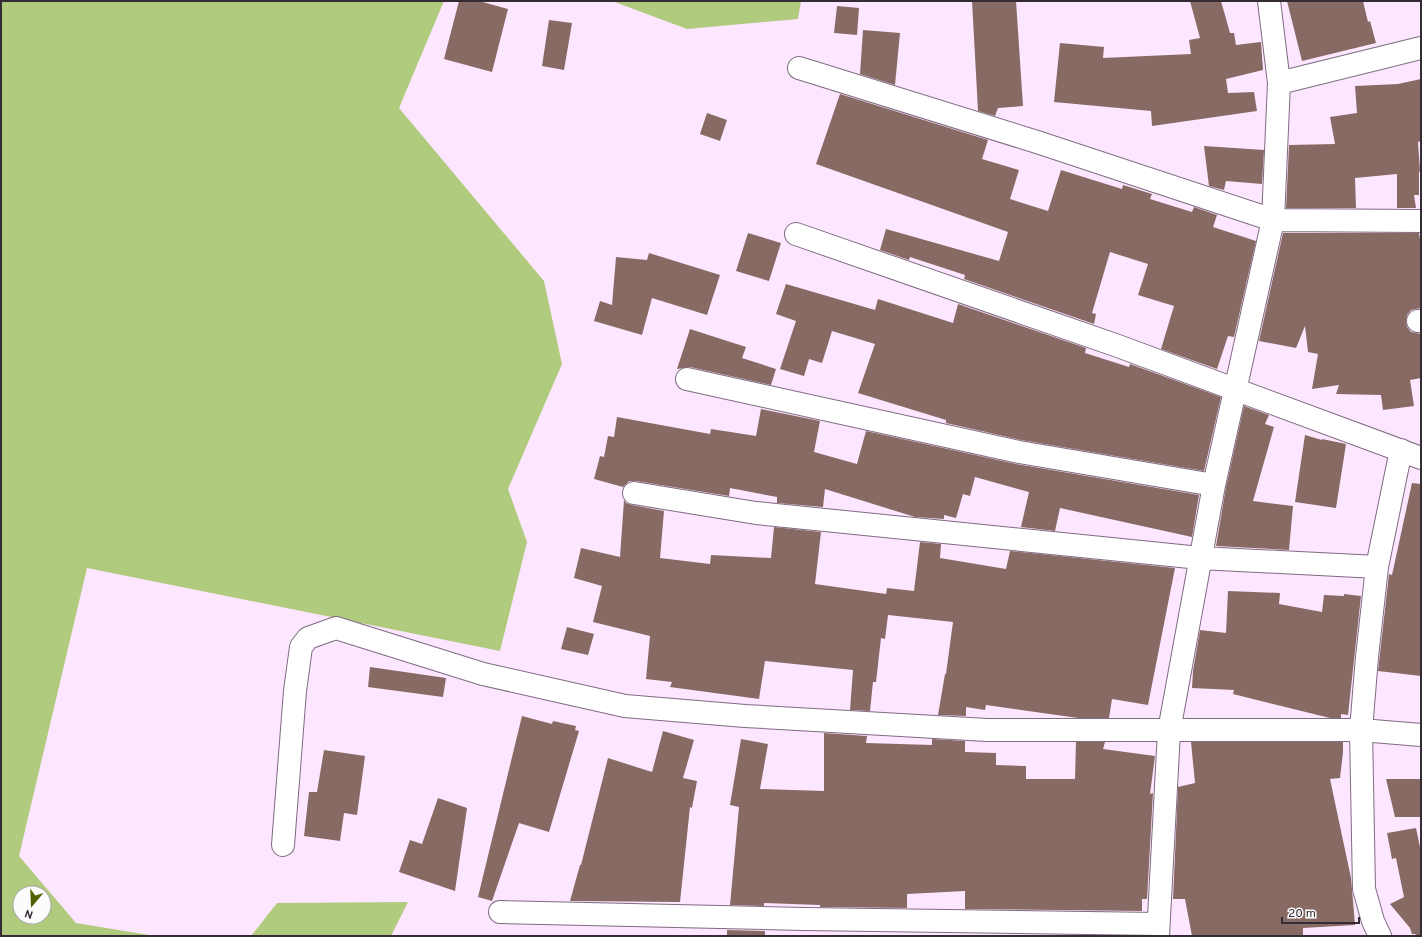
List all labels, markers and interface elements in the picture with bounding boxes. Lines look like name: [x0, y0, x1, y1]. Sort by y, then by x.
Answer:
north arrow: [12, 885, 52, 925]
scale bar: [1282, 899, 1359, 925]
text: N: [23, 906, 35, 921]
text: 20 m: [1288, 906, 1316, 922]

